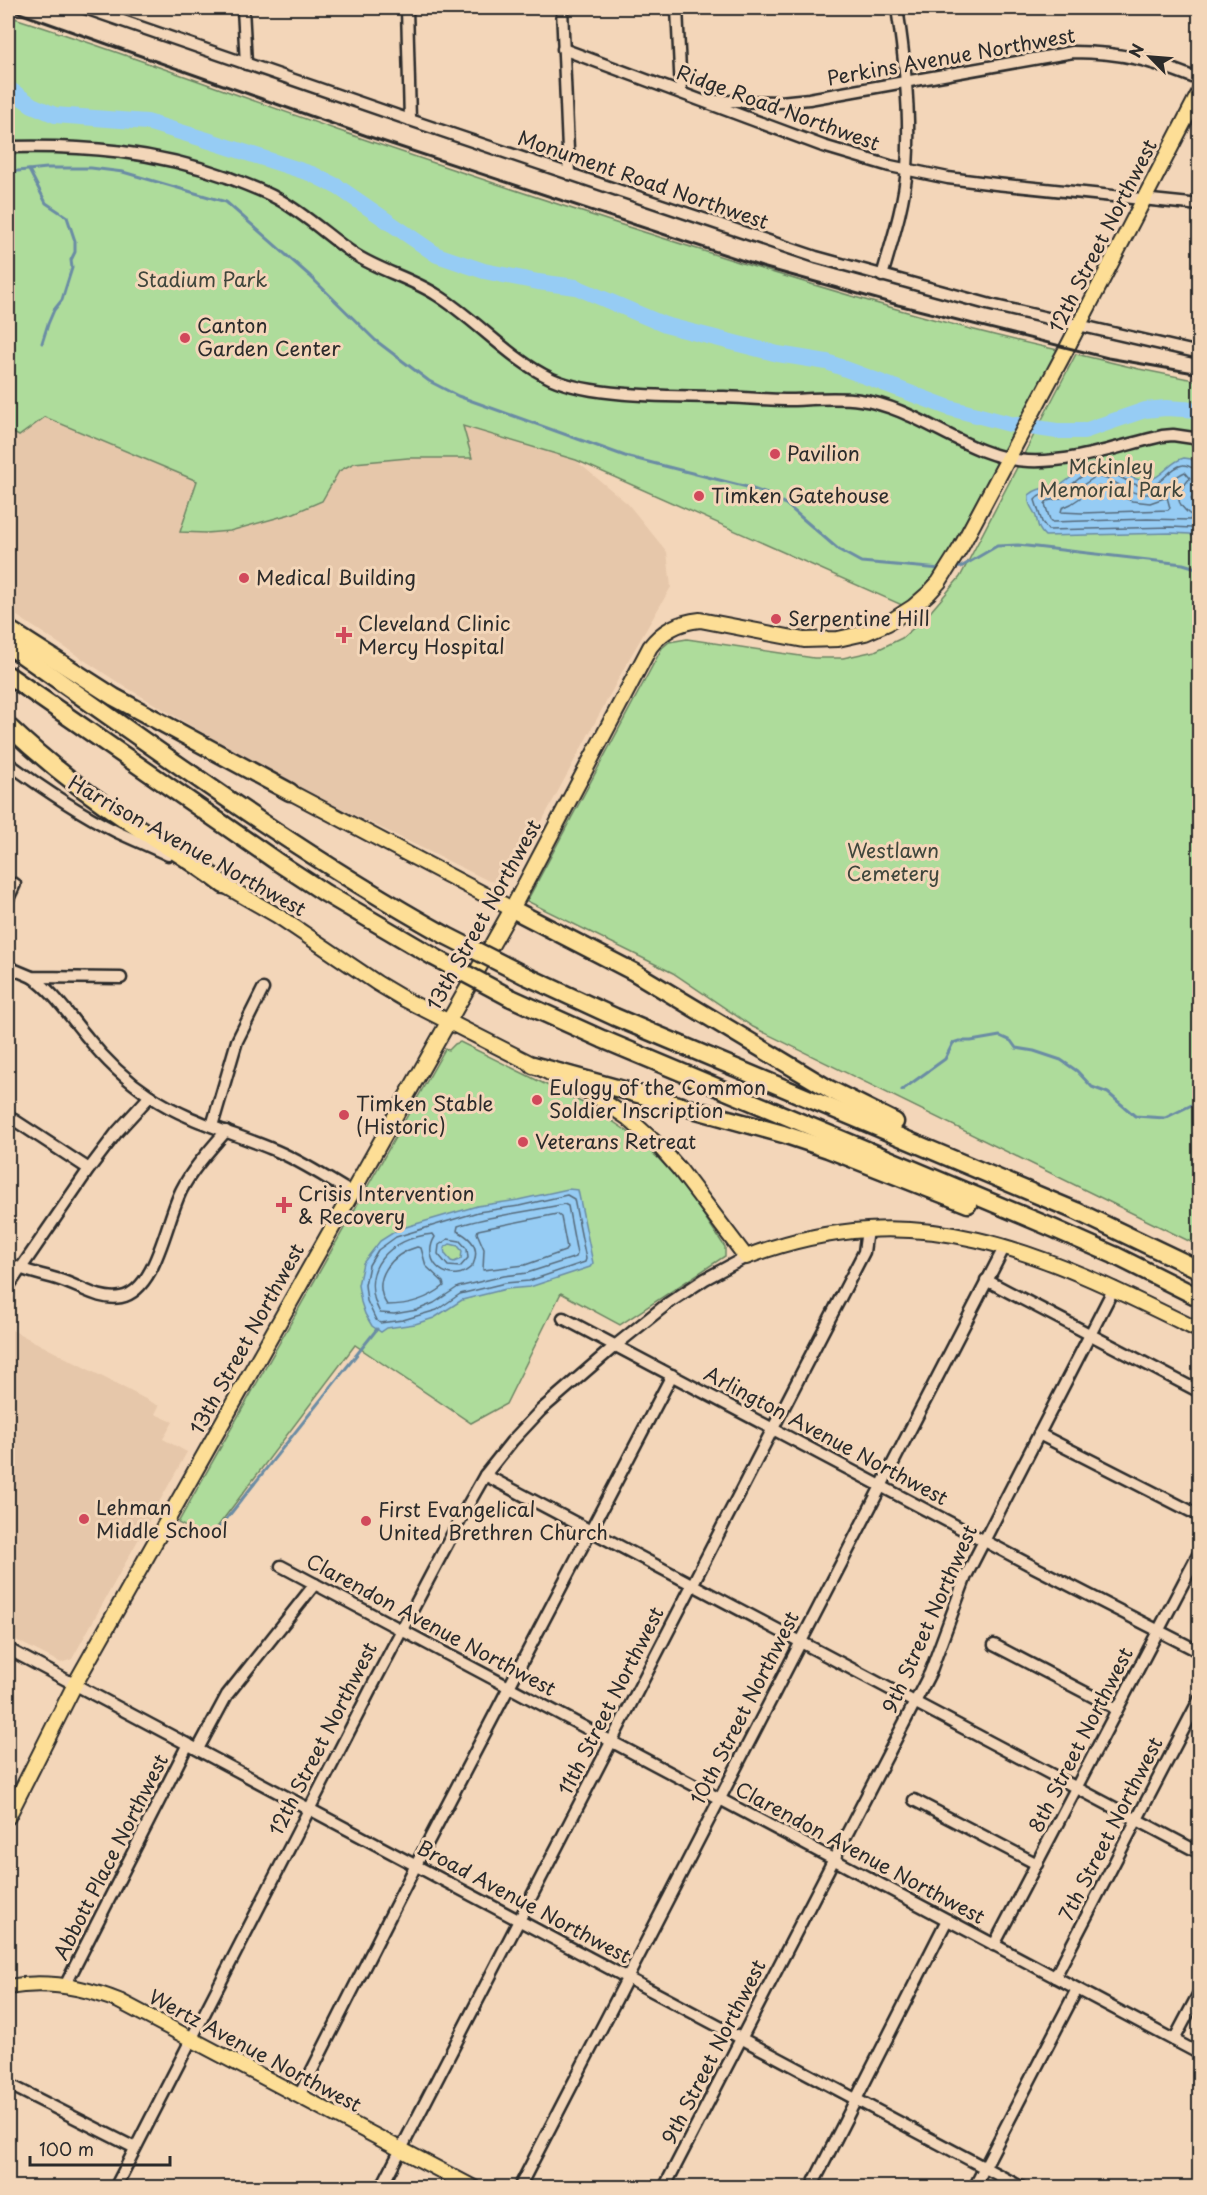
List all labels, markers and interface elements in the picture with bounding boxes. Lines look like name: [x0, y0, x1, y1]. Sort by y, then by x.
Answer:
street label: Perkins Avenue Northwest: [824, 19, 1077, 93]
north arrow: [1120, 27, 1180, 87]
text: N: [1122, 39, 1149, 61]
street label: Ridge Road Northwest: [673, 56, 884, 158]
street label: Monument Road Northwest: [514, 122, 773, 236]
street label: 12th Street Northwest: [1040, 134, 1164, 337]
park label: Stadium Park: [137, 264, 267, 294]
place label: Canton Garden Center: [197, 310, 341, 363]
marker: Canton Garden Center: [178, 331, 192, 345]
place label: Pavilion: [787, 438, 860, 468]
marker: Pavilion: [768, 447, 782, 461]
park label: Mckinley Memorial Park: [1039, 451, 1183, 504]
place label: Timken Gatehouse: [711, 480, 890, 510]
marker: Timken Gatehouse: [692, 489, 706, 503]
place label: Medical Building: [256, 562, 416, 592]
marker: Medical Building: [237, 571, 251, 585]
place label: Serpentine Hill: [788, 603, 930, 633]
place label: Cleveland Clinic Mercy Hospital: [358, 608, 510, 661]
marker: Serpentine Hill: [769, 612, 783, 626]
marker: Cleveland Clinic Mercy Hospital: [335, 626, 353, 644]
street label: Harrison Avenue Northwest: [63, 767, 312, 923]
street label: 13th Street Northwest: [418, 814, 548, 1015]
park label: Westlawn Cemetery: [846, 835, 940, 888]
place label: Eulogy of the Common Soldier Inscription: [549, 1072, 766, 1125]
place label: Timken Stable (Historic): [356, 1088, 494, 1141]
marker: Eulogy of the Common Soldier Inscription: [530, 1093, 544, 1107]
marker: Timken Stable (Historic): [337, 1108, 351, 1122]
place label: Veterans Retreat: [535, 1126, 696, 1156]
marker: Veterans Retreat: [516, 1135, 530, 1149]
place label: Crisis Intervention & Recovery: [298, 1178, 475, 1231]
marker: Crisis Intervention & Recovery: [275, 1196, 293, 1214]
street label: 13th Street Northwest: [181, 1238, 311, 1439]
street label: Arlington Avenue Northwest: [699, 1358, 954, 1512]
place label: Lehman Middle School: [96, 1492, 228, 1545]
place label: First Evangelical United Brethren Church: [378, 1494, 608, 1547]
marker: Lehman Middle School: [77, 1512, 91, 1526]
marker: First Evangelical United Brethren Church: [359, 1514, 373, 1528]
street label: 9th Street Northwest: [874, 1520, 984, 1718]
street label: Clarendon Avenue Northwest: [301, 1545, 562, 1703]
street label: 11th Street Northwest: [550, 1601, 671, 1800]
street label: 10th Street Northwest: [682, 1606, 806, 1809]
street label: 12th Street Northwest: [260, 1637, 384, 1840]
street label: 8th Street Northwest: [1020, 1642, 1140, 1837]
street label: 7th Street Northwest: [1051, 1731, 1170, 1926]
street label: Abbott Place Northwest: [45, 1748, 175, 1965]
street label: Clarendon Avenue Northwest: [730, 1773, 991, 1931]
street label: Broad Avenue Northwest: [412, 1832, 637, 1970]
street label: 9th Street Northwest: [654, 1954, 773, 2149]
street label: Wertz Avenue Northwest: [144, 1981, 367, 2119]
scale bar: [30, 2129, 170, 2167]
text: 100 m: [39, 2135, 94, 2162]

